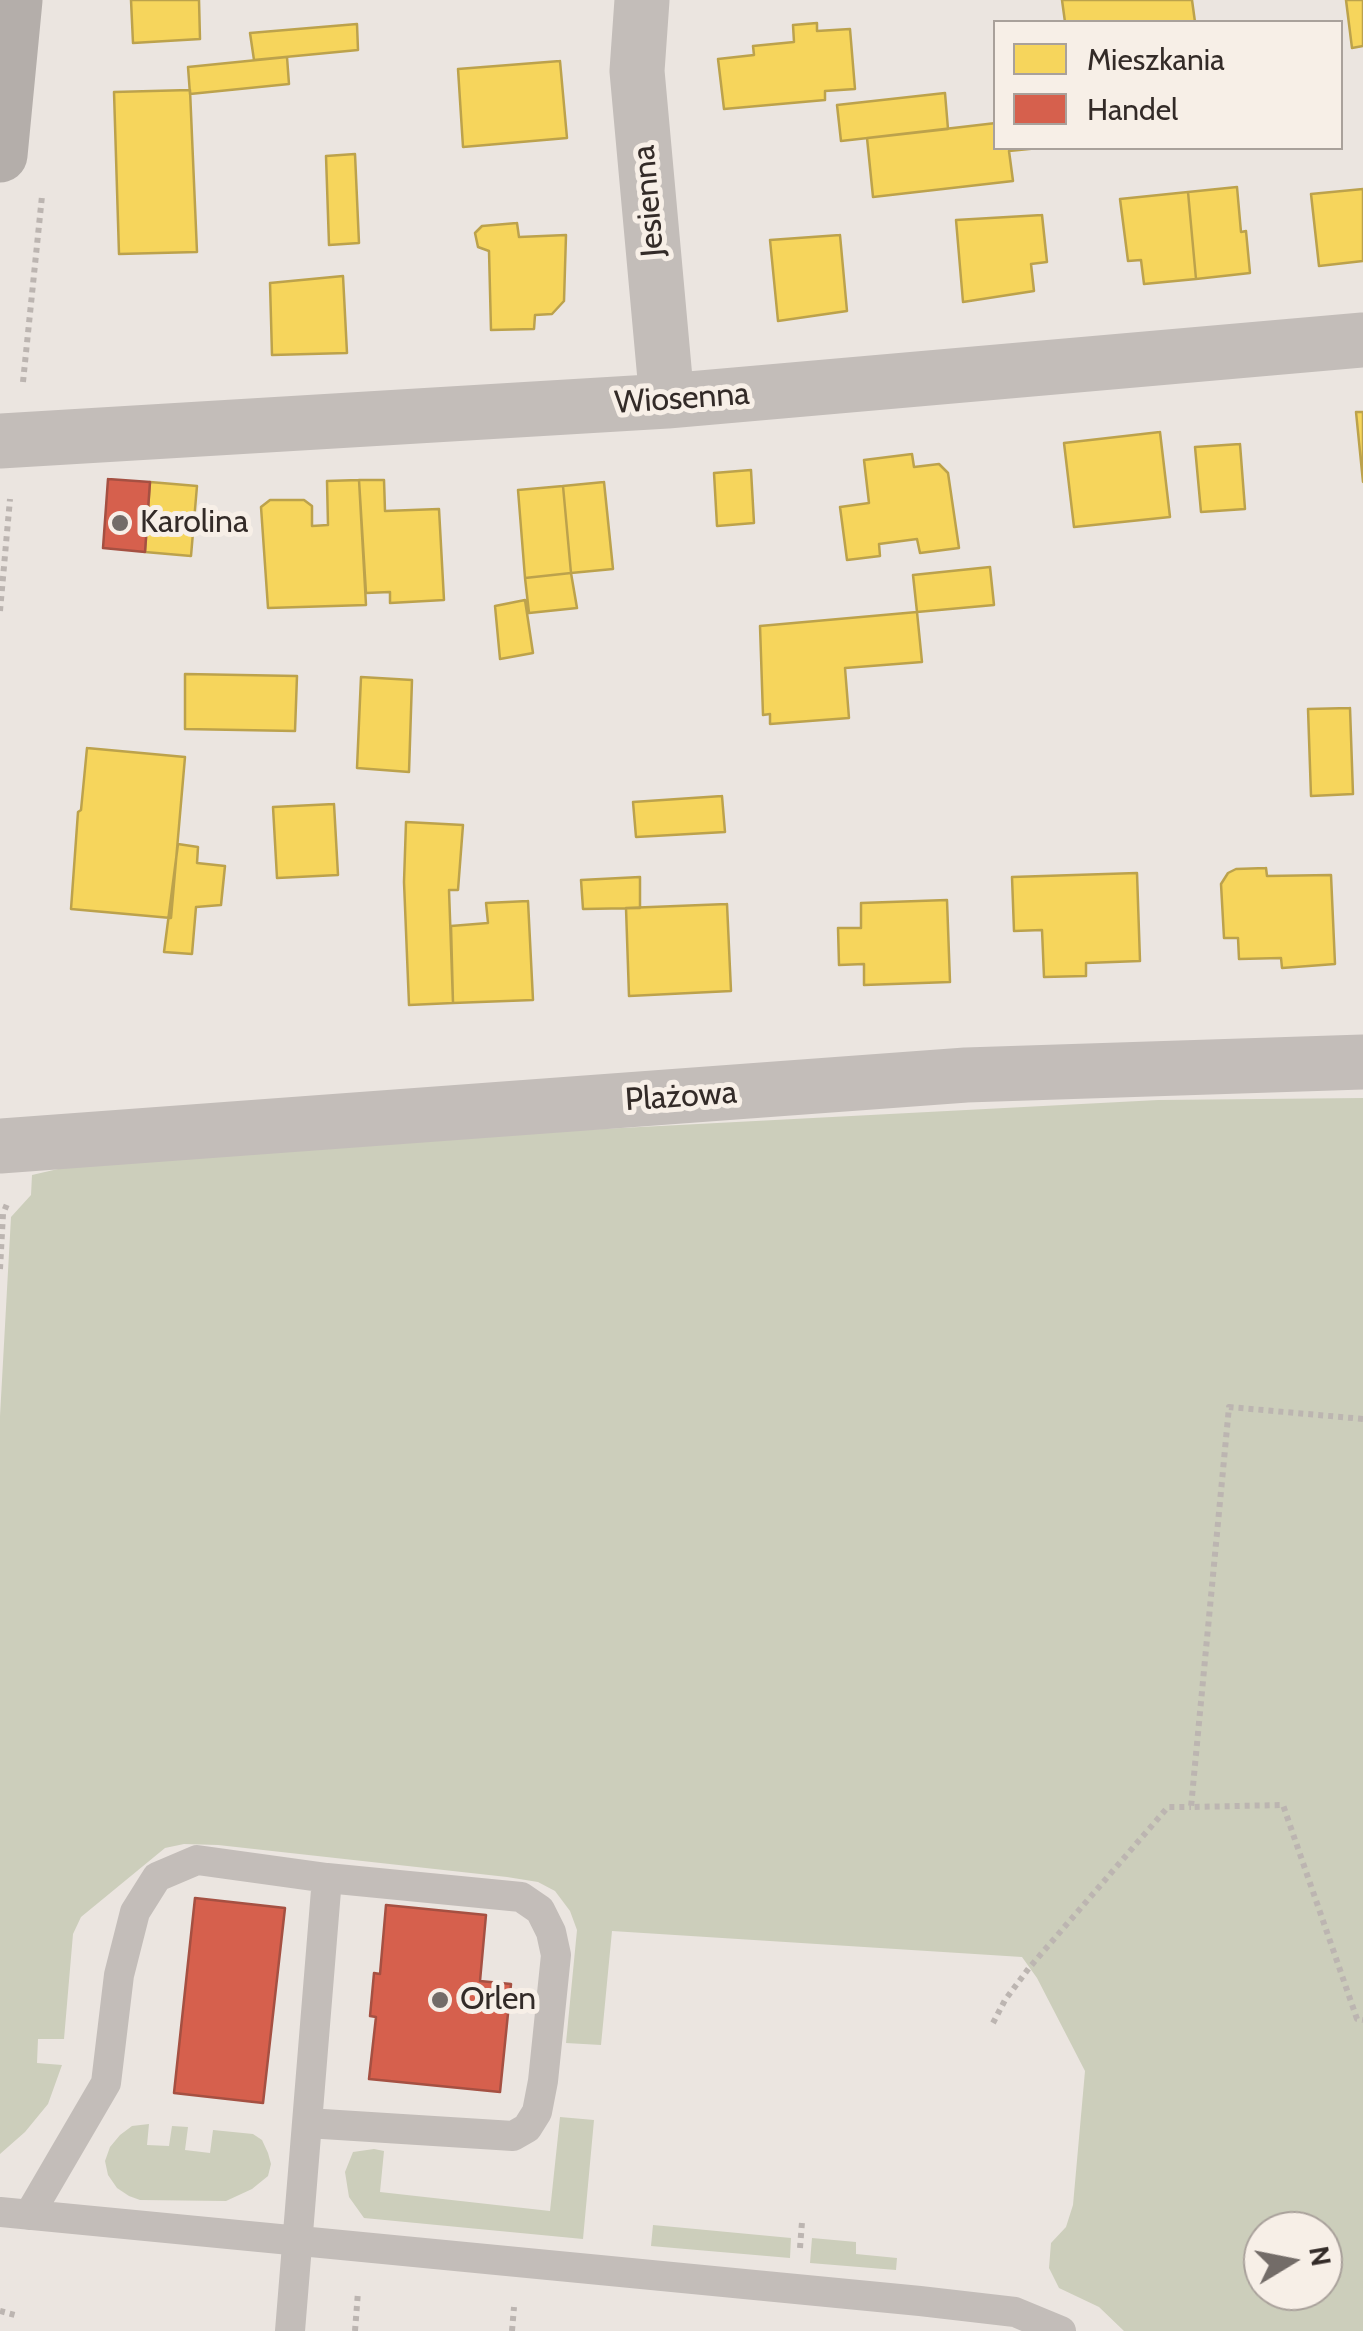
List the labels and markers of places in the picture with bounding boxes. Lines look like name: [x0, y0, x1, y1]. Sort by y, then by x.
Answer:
place label: Karolina: [140, 504, 248, 542]
marker: Karolina: [109, 512, 131, 534]
place label: Orlen: [460, 1981, 536, 2019]
marker: Orlen: [429, 1989, 451, 2011]

